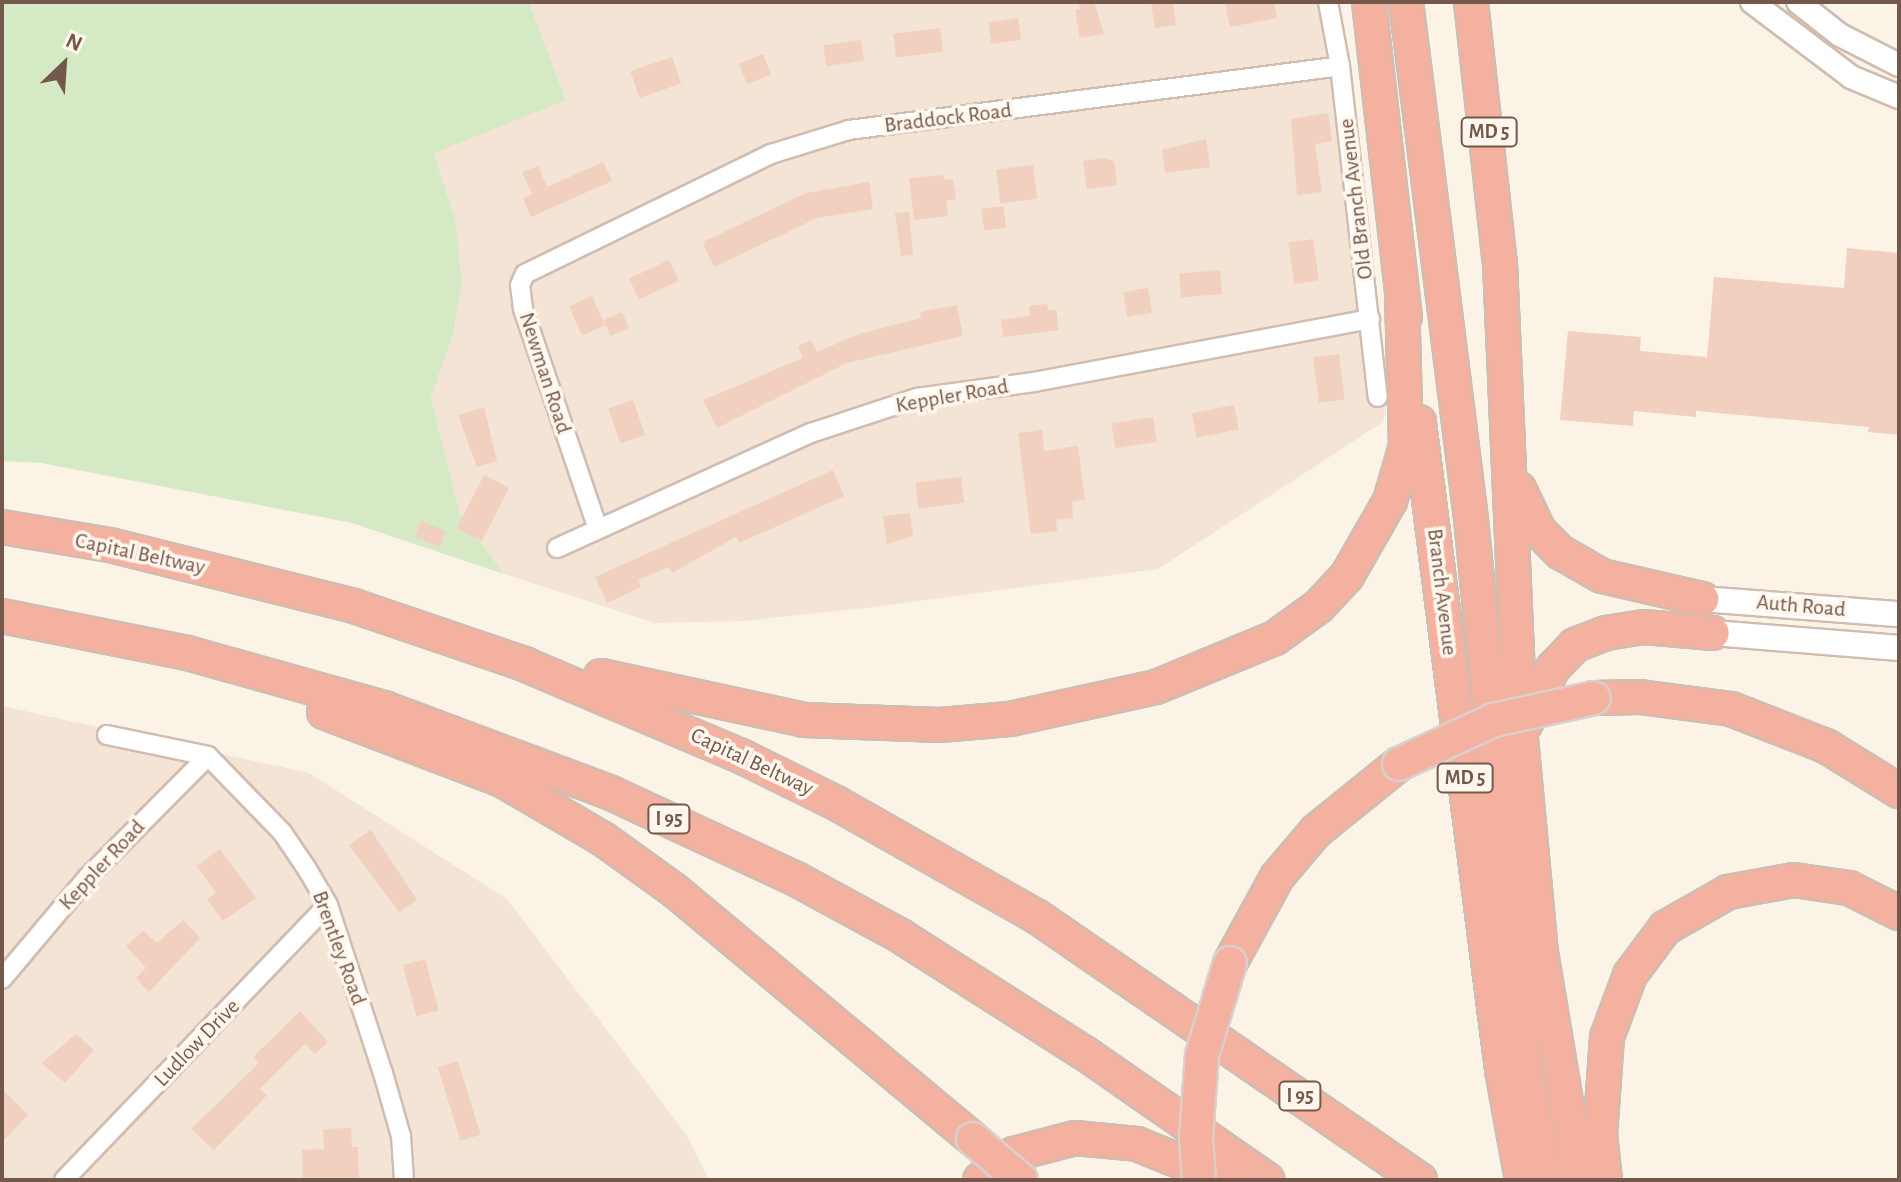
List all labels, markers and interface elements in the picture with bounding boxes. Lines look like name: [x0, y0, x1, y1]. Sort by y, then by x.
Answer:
north arrow: [24, 24, 104, 104]
text: N: [63, 29, 86, 55]
street label: Braddock Road: [883, 97, 1013, 139]
road number: MD 5: [1459, 116, 1519, 148]
street label: Old Branch Avenue: [1333, 117, 1379, 281]
street label: Newman Road: [513, 309, 577, 437]
street label: Keppler Road: [894, 373, 1010, 419]
street label: Capital Beltway: [73, 527, 207, 581]
street label: Branch Avenue: [1421, 527, 1463, 657]
street label: Auth Road: [1755, 589, 1847, 623]
street label: Capital Beltway: [686, 722, 818, 802]
road number: MD 5: [1435, 762, 1495, 794]
road number: I 95: [647, 803, 691, 835]
street label: Keppler Road: [53, 814, 151, 916]
street label: Brentley Road: [306, 887, 372, 1009]
street label: Ludlow Drive: [149, 994, 245, 1092]
road number: I 95: [1278, 1080, 1322, 1112]

